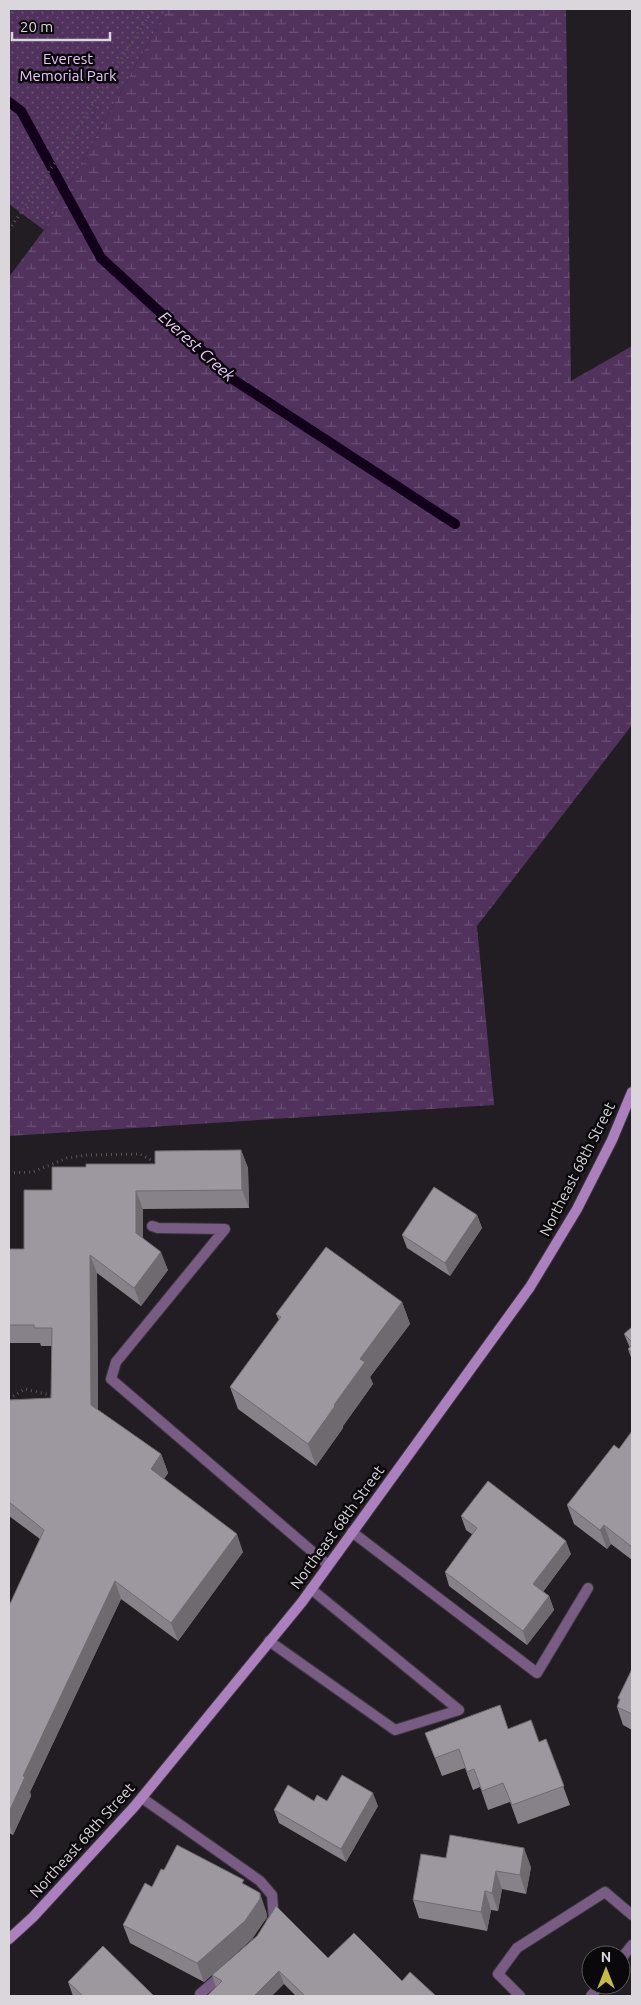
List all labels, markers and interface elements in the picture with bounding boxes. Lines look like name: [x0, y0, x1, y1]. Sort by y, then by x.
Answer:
scale bar: [12, 10, 110, 42]
text: 20 m: [20, 18, 53, 35]
park label: Everest Memorial Park: [19, 50, 117, 84]
water label: Everest Creek: [155, 307, 239, 385]
street label: Northeast 68th Street: [536, 1099, 618, 1239]
street label: Northeast 68th Street: [287, 1462, 387, 1592]
street label: Northeast 68th Street: [26, 1779, 138, 1901]
north arrow: [581, 1945, 631, 1995]
text: N: [601, 1949, 611, 1965]

